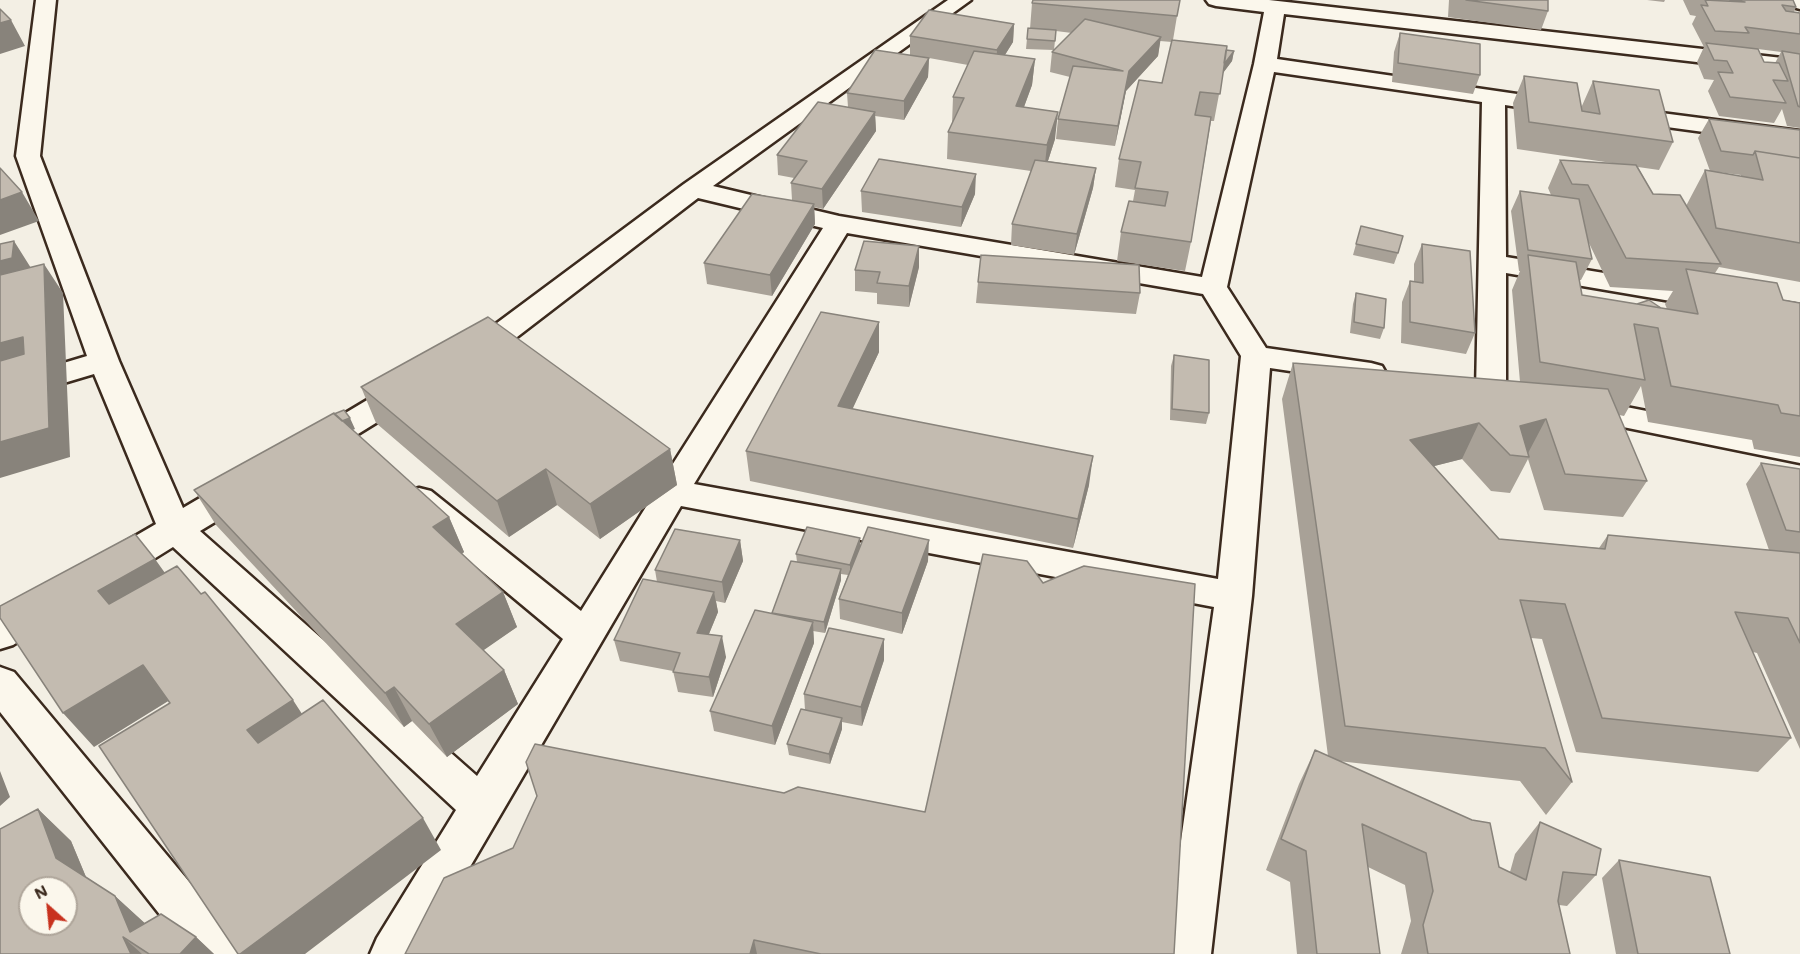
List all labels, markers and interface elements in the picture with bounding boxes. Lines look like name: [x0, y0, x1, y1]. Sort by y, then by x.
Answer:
north arrow: [18, 876, 78, 936]
text: N: [30, 879, 51, 903]

